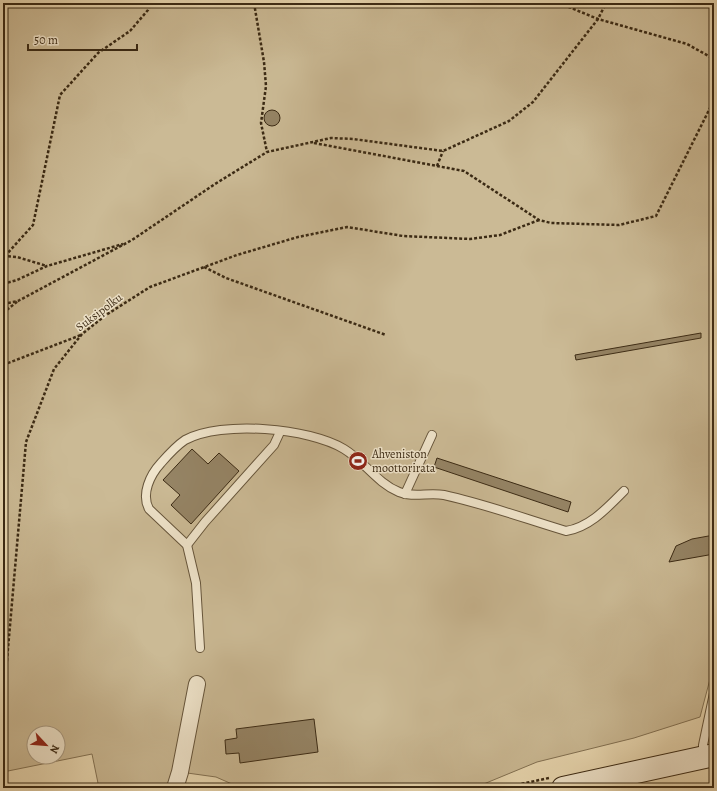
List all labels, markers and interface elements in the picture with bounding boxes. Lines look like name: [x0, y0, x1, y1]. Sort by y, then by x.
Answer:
scale bar: [28, 26, 137, 52]
text: 50 m: [34, 32, 58, 48]
street label: Suksipolku: [72, 289, 126, 335]
place label: Ahveniston moottorirata: [371, 446, 436, 476]
sports icon: Ahveniston moottorirata: [347, 450, 369, 472]
north arrow: [26, 725, 66, 765]
text: N: [46, 742, 63, 756]

